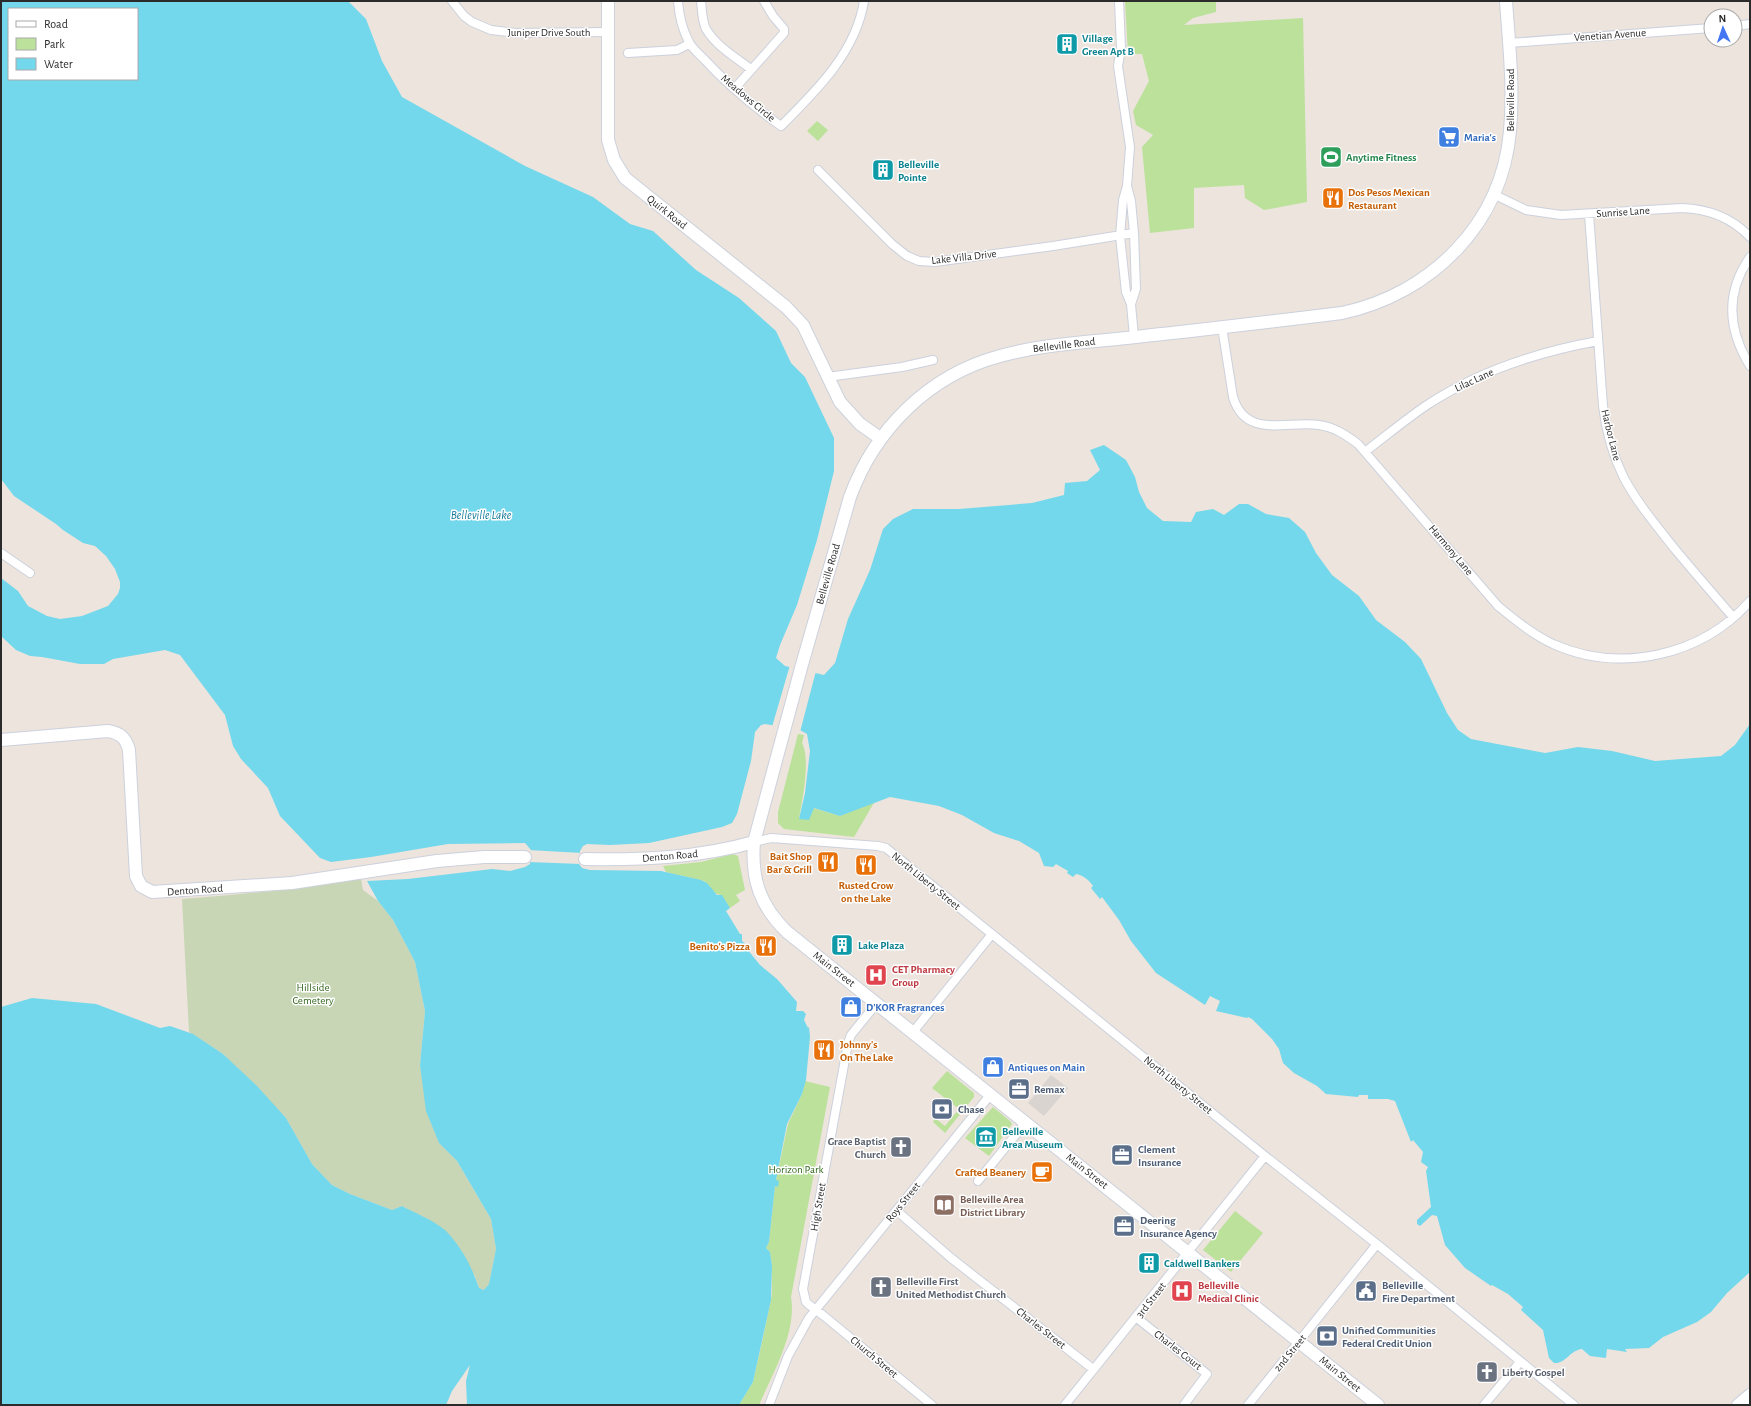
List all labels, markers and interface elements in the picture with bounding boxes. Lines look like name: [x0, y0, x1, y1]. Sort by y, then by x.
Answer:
legend: [8, 8, 138, 80]
north arrow: [1703, 8, 1743, 48]
text: N: [1718, 13, 1727, 24]
text: Road: [44, 18, 68, 30]
street label: Juniper Drive South: [507, 27, 591, 38]
street label: Venetian Avenue: [1574, 27, 1646, 43]
building icon: Village Green Apt B: [1054, 31, 1080, 57]
place label: Village Green Apt B: [1082, 33, 1135, 57]
text: Park: [44, 38, 65, 50]
text: Water: [44, 58, 73, 70]
street label: Belleville Road: [1505, 68, 1516, 131]
street label: Meadows Circle: [719, 72, 777, 124]
supermarket icon: Maria's: [1436, 124, 1462, 150]
place label: Maria's: [1464, 132, 1496, 143]
sports icon: Anytime Fitness: [1318, 144, 1344, 170]
place label: Anytime Fitness: [1346, 152, 1417, 163]
building icon: Belleville Pointe: [870, 157, 896, 183]
place label: Belleville Pointe: [898, 159, 939, 183]
restaurant icon: Dos Pesos Mexican Restaurant: [1320, 185, 1346, 211]
place label: Dos Pesos Mexican Restaurant: [1348, 187, 1430, 211]
street label: Quirk Road: [645, 193, 689, 231]
street label: Sunrise Lane: [1596, 205, 1650, 219]
street label: Lake Villa Drive: [931, 248, 997, 266]
street label: Belleville Road: [1032, 336, 1096, 354]
street label: Lilac Lane: [1453, 366, 1495, 394]
street label: Harbor Lane: [1599, 408, 1623, 462]
water label: Belleville Lake: [451, 509, 512, 521]
street label: Harmony Lane: [1427, 523, 1475, 577]
street label: Belleville Road: [814, 542, 842, 606]
street label: Denton Road: [642, 848, 699, 864]
restaurant icon: Bait Shop Bar & Grill: [815, 849, 841, 875]
street label: North Liberty Street: [890, 850, 963, 912]
place label: Bait Shop Bar & Grill: [767, 851, 812, 875]
restaurant icon: Rusted Crow on the Lake: [853, 852, 879, 878]
place label: Rusted Crow on the Lake: [839, 880, 894, 904]
street label: Denton Road: [167, 883, 224, 897]
building icon: Lake Plaza: [829, 932, 855, 958]
restaurant icon: Benito's Pizza: [753, 933, 779, 959]
place label: Lake Plaza: [858, 940, 905, 951]
place label: Benito's Pizza: [689, 941, 751, 952]
street label: Main Street: [811, 949, 857, 989]
hospital icon: CET Pharmacy Group: [863, 962, 889, 988]
place label: CET Pharmacy Group: [892, 964, 955, 988]
park label: Hillside Cemetery: [292, 982, 334, 1006]
shop icon: D'KOR Fragrances: [838, 994, 864, 1020]
place label: D'KOR Fragrances: [866, 1002, 944, 1013]
restaurant icon: Johnny's On The Lake: [811, 1037, 837, 1063]
place label: Johnny's On The Lake: [840, 1039, 893, 1063]
shop icon: Antiques on Main: [980, 1054, 1006, 1080]
street label: North Liberty Street: [1142, 1054, 1215, 1116]
place label: Antiques on Main: [1008, 1062, 1085, 1073]
office icon: Remax: [1006, 1076, 1032, 1102]
place label: Remax: [1034, 1084, 1065, 1095]
bank icon: Chase: [929, 1096, 955, 1122]
place label: Chase: [958, 1104, 984, 1115]
museum icon: Belleville Area Museum: [973, 1124, 999, 1150]
place label: Belleville Area Museum: [1002, 1126, 1063, 1150]
church icon: Grace Baptist Church: [888, 1134, 914, 1160]
place label: Grace Baptist Church: [828, 1136, 886, 1160]
office icon: Clement Insurance: [1109, 1142, 1135, 1168]
place label: Clement Insurance: [1138, 1144, 1181, 1168]
street label: Main Street: [1064, 1151, 1110, 1191]
cafe icon: Crafted Beanery: [1029, 1159, 1055, 1185]
park label: Horizon Park: [769, 1164, 823, 1175]
place label: Crafted Beanery: [955, 1167, 1026, 1178]
street label: Roys Street: [884, 1180, 923, 1224]
street label: High Street: [808, 1181, 828, 1232]
library icon: Belleville Area District Library: [931, 1192, 957, 1218]
place label: Belleville Area District Library: [960, 1194, 1025, 1218]
office icon: Deering Insurance Agency: [1111, 1213, 1137, 1239]
place label: Deering Insurance Agency: [1140, 1215, 1217, 1239]
building icon: Caldwell Bankers: [1136, 1250, 1162, 1276]
place label: Caldwell Bankers: [1164, 1258, 1240, 1269]
church icon: Belleville First United Methodist Church: [868, 1274, 894, 1300]
place label: Belleville First United Methodist Church: [896, 1276, 1006, 1300]
hospital icon: Belleville Medical Clinic: [1169, 1278, 1195, 1304]
public building icon: Belleville Fire Department: [1353, 1278, 1379, 1304]
street label: 3rd Street: [1134, 1280, 1168, 1320]
place label: Belleville Medical Clinic: [1198, 1280, 1260, 1304]
place label: Belleville Fire Department: [1382, 1280, 1455, 1304]
street label: Charles Street: [1014, 1305, 1068, 1351]
bank icon: Unified Communities Federal Credit Union: [1314, 1323, 1340, 1349]
place label: Unified Communities Federal Credit Union: [1342, 1325, 1436, 1349]
street label: Charles Court: [1152, 1328, 1204, 1372]
street label: 2nd Street: [1272, 1332, 1308, 1374]
street label: Church Street: [848, 1334, 900, 1380]
street label: Main Street: [1317, 1354, 1363, 1394]
church icon: Liberty Gospel: [1474, 1359, 1500, 1385]
place label: Liberty Gospel: [1502, 1367, 1565, 1378]

